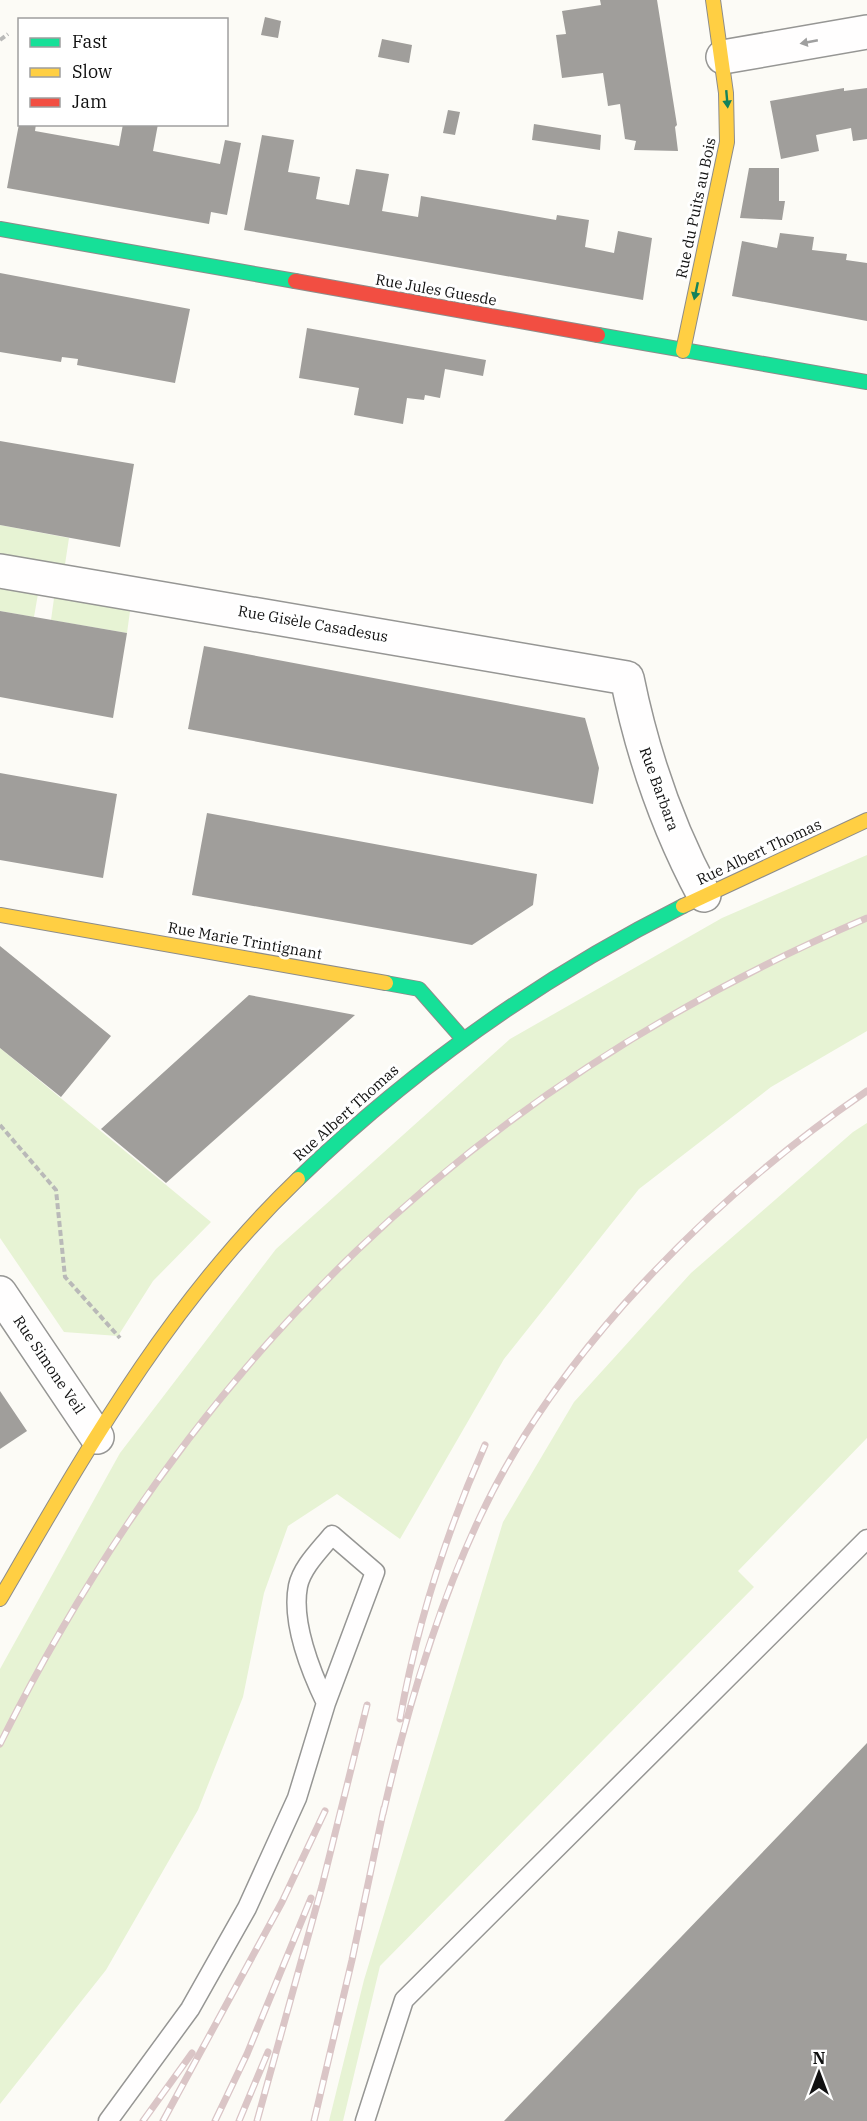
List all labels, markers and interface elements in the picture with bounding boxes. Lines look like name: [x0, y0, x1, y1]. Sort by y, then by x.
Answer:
legend: [18, 18, 228, 126]
text: Fast: [72, 30, 107, 53]
one-way arrow: [800, 38, 819, 47]
text: Slow: [72, 60, 112, 83]
text: Jam: [72, 90, 107, 113]
one-way arrow: [722, 90, 732, 109]
street label: Rue du Puits au Bois: [671, 136, 720, 280]
street label: Rue Jules Guesde: [374, 269, 498, 310]
one-way arrow: [690, 282, 700, 300]
street label: Rue Gisèle Casadesus: [237, 601, 390, 646]
street label: Rue Barbara: [636, 744, 683, 833]
street label: Rue Albert Thomas: [693, 814, 824, 889]
street label: Rue Marie Trintignant: [166, 918, 324, 963]
street label: Rue Albert Thomas: [289, 1060, 402, 1165]
street label: Rue Simone Veil: [9, 1312, 89, 1418]
north arrow: [789, 2043, 849, 2103]
text: N: [813, 2048, 825, 2068]

